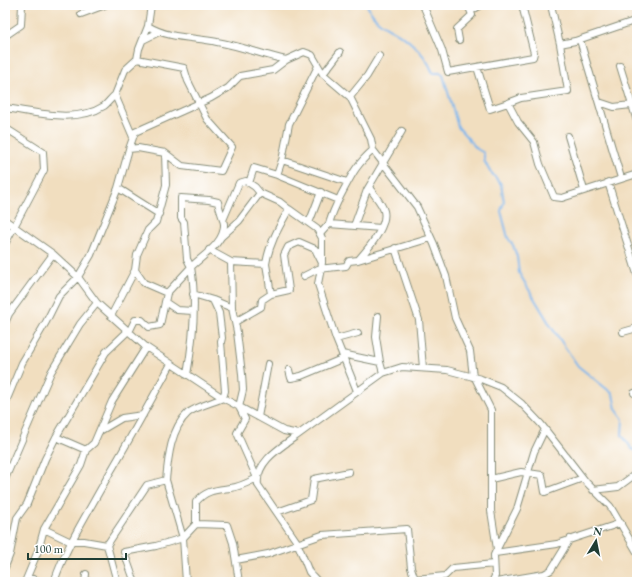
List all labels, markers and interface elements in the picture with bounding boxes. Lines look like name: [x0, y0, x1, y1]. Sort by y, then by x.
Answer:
north arrow: [576, 521, 616, 561]
text: N: [592, 523, 603, 539]
scale bar: [28, 535, 126, 561]
text: 100 m: [34, 541, 64, 557]

